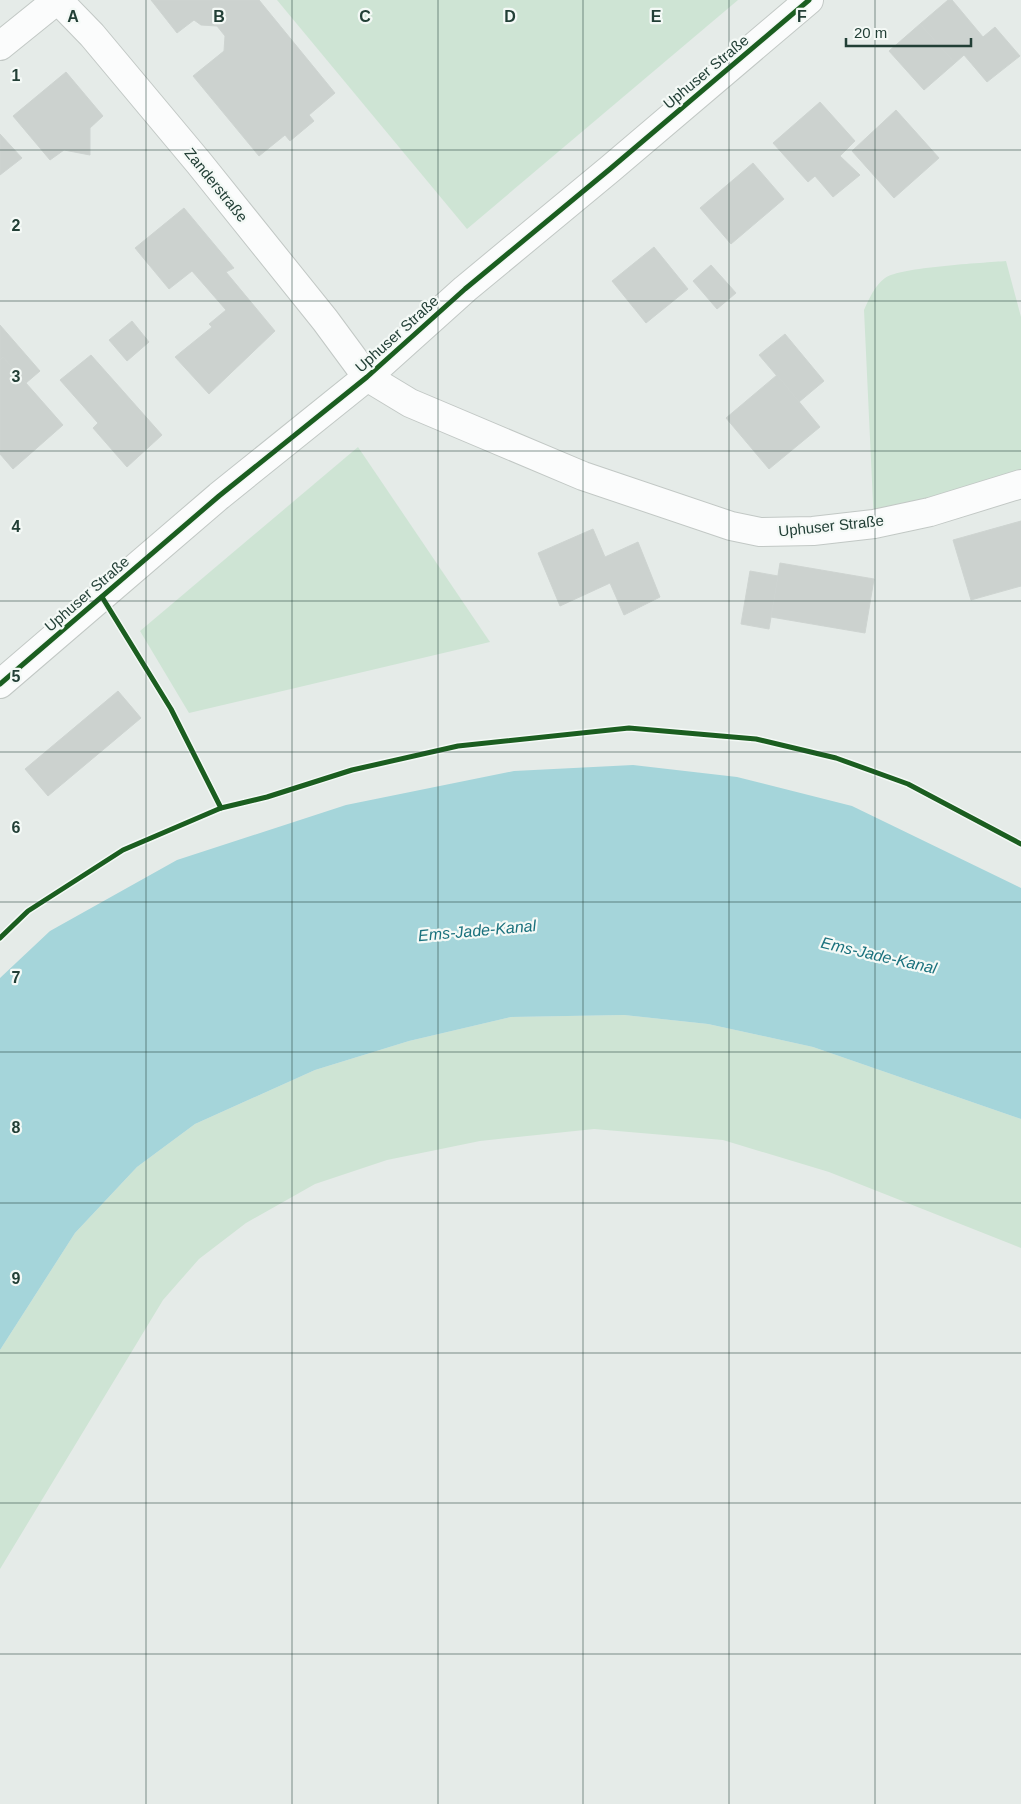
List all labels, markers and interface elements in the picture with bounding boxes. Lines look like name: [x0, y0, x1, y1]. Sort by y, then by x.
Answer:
text: A: [67, 8, 79, 25]
text: B: [213, 8, 225, 25]
text: C: [359, 8, 371, 25]
text: D: [504, 8, 516, 25]
text: E: [651, 8, 662, 25]
text: F: [797, 8, 807, 25]
scale bar: [846, 15, 971, 47]
text: 20 m: [854, 24, 887, 41]
street label: Uphuser Straße: [660, 31, 752, 112]
text: 1: [12, 67, 21, 84]
street label: Zanderstraße: [181, 144, 251, 225]
text: 2: [12, 217, 21, 234]
street label: Uphuser Straße: [352, 292, 442, 375]
text: 3: [12, 368, 21, 385]
street label: Uphuser Straße: [777, 512, 884, 539]
text: 4: [12, 518, 21, 535]
street label: Uphuser Straße: [41, 552, 132, 635]
text: 5: [12, 668, 21, 685]
text: 6: [12, 819, 21, 836]
water label: Ems-Jade-Kanal: [417, 917, 537, 944]
water label: Ems-Jade-Kanal: [819, 934, 939, 977]
text: 7: [12, 969, 21, 986]
text: 8: [12, 1119, 21, 1136]
text: 9: [12, 1270, 21, 1287]

